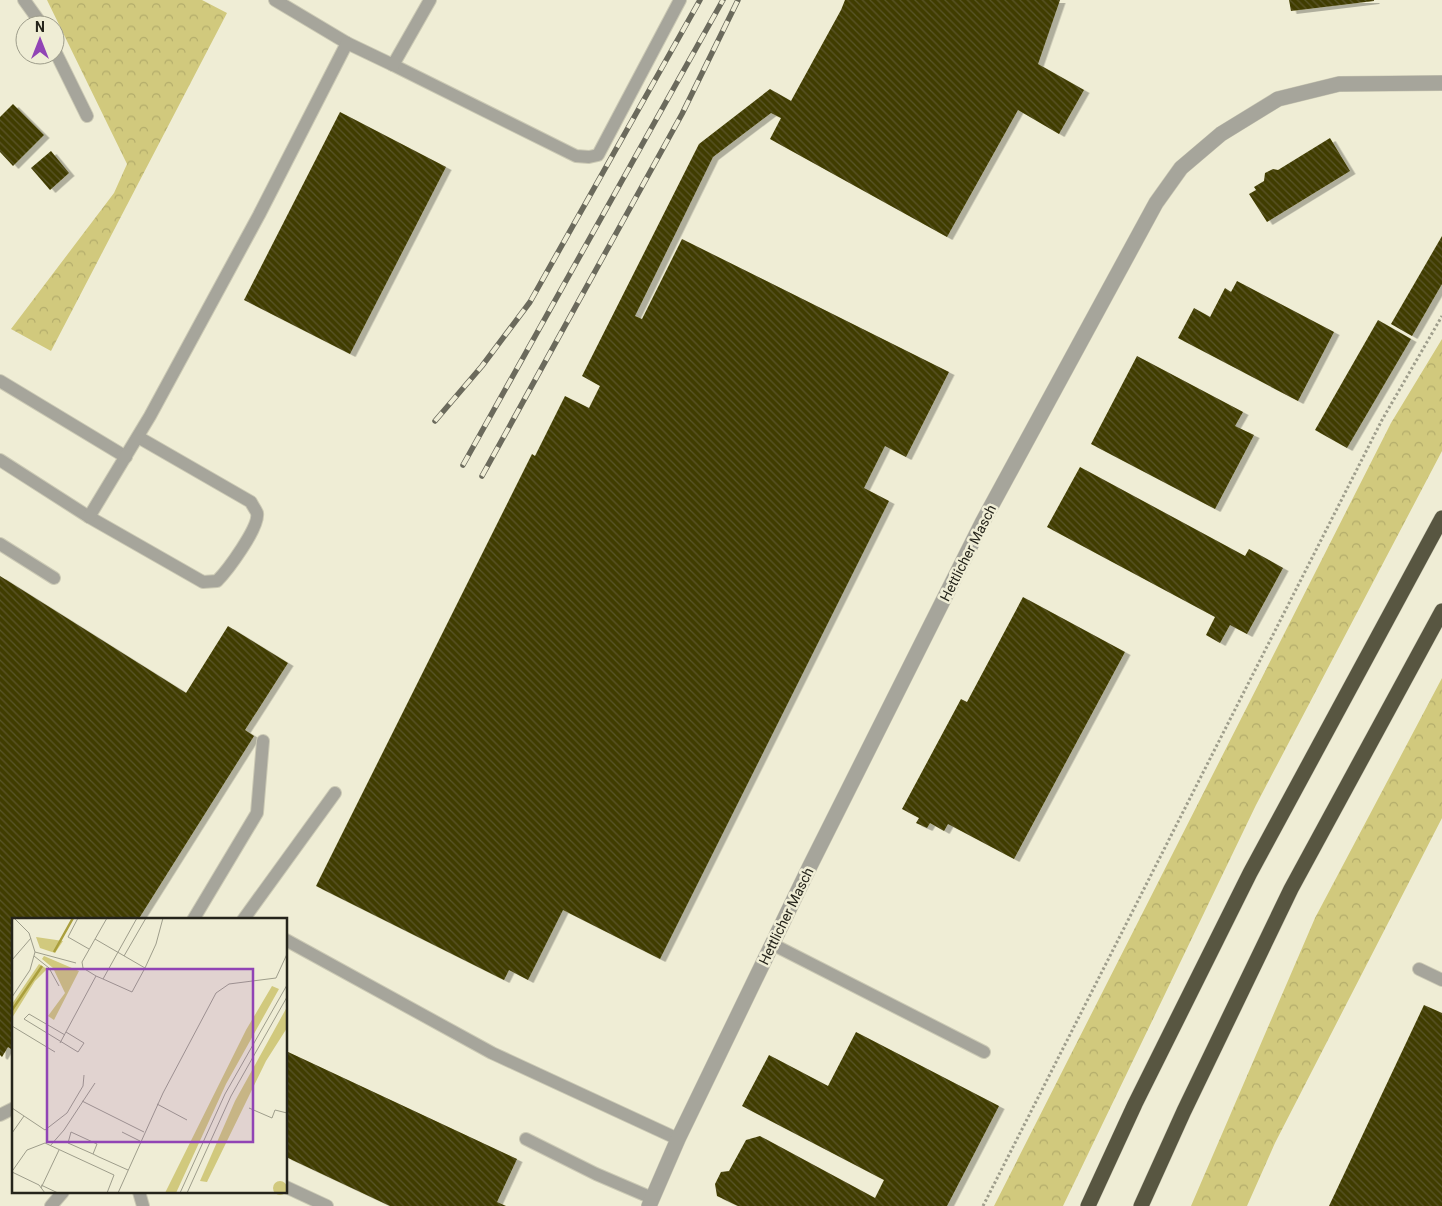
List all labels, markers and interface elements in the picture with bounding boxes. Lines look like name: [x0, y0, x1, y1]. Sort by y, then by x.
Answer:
north arrow: [15, 15, 65, 65]
text: N: [35, 19, 45, 35]
street label: Hettlicher Masch: [937, 502, 999, 604]
street label: Hettlicher Masch: [756, 865, 816, 967]
inset map: [12, 918, 288, 1194]

